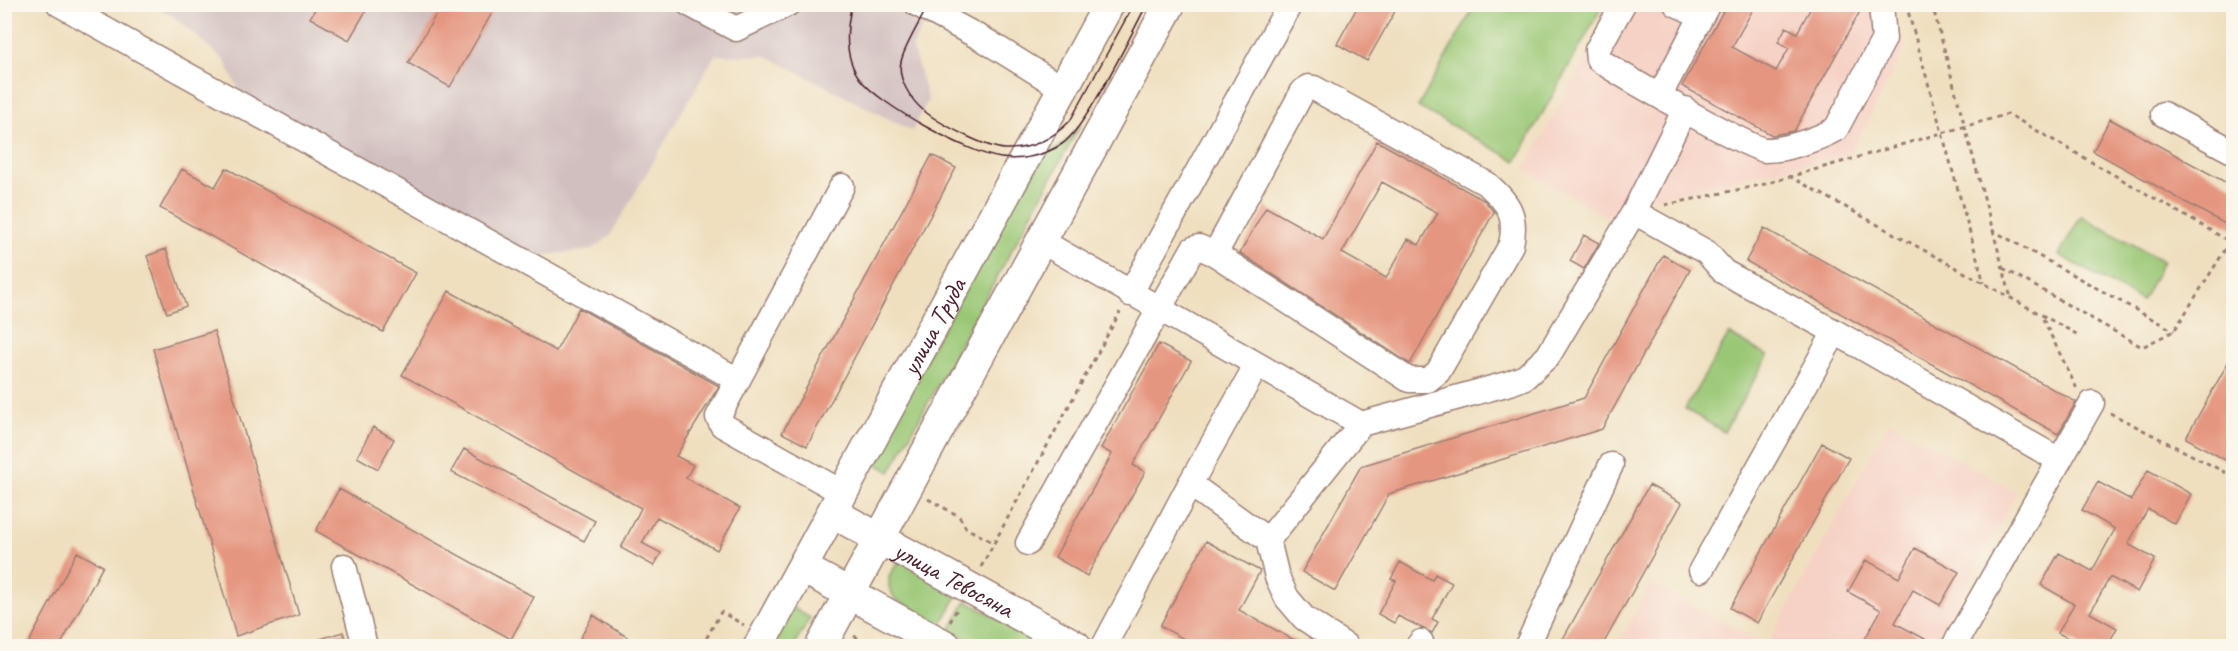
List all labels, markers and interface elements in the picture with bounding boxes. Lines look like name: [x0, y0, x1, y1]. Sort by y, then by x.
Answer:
street label: улица Труда: [893, 271, 974, 383]
street label: улица Тевосяна: [887, 533, 1021, 626]

